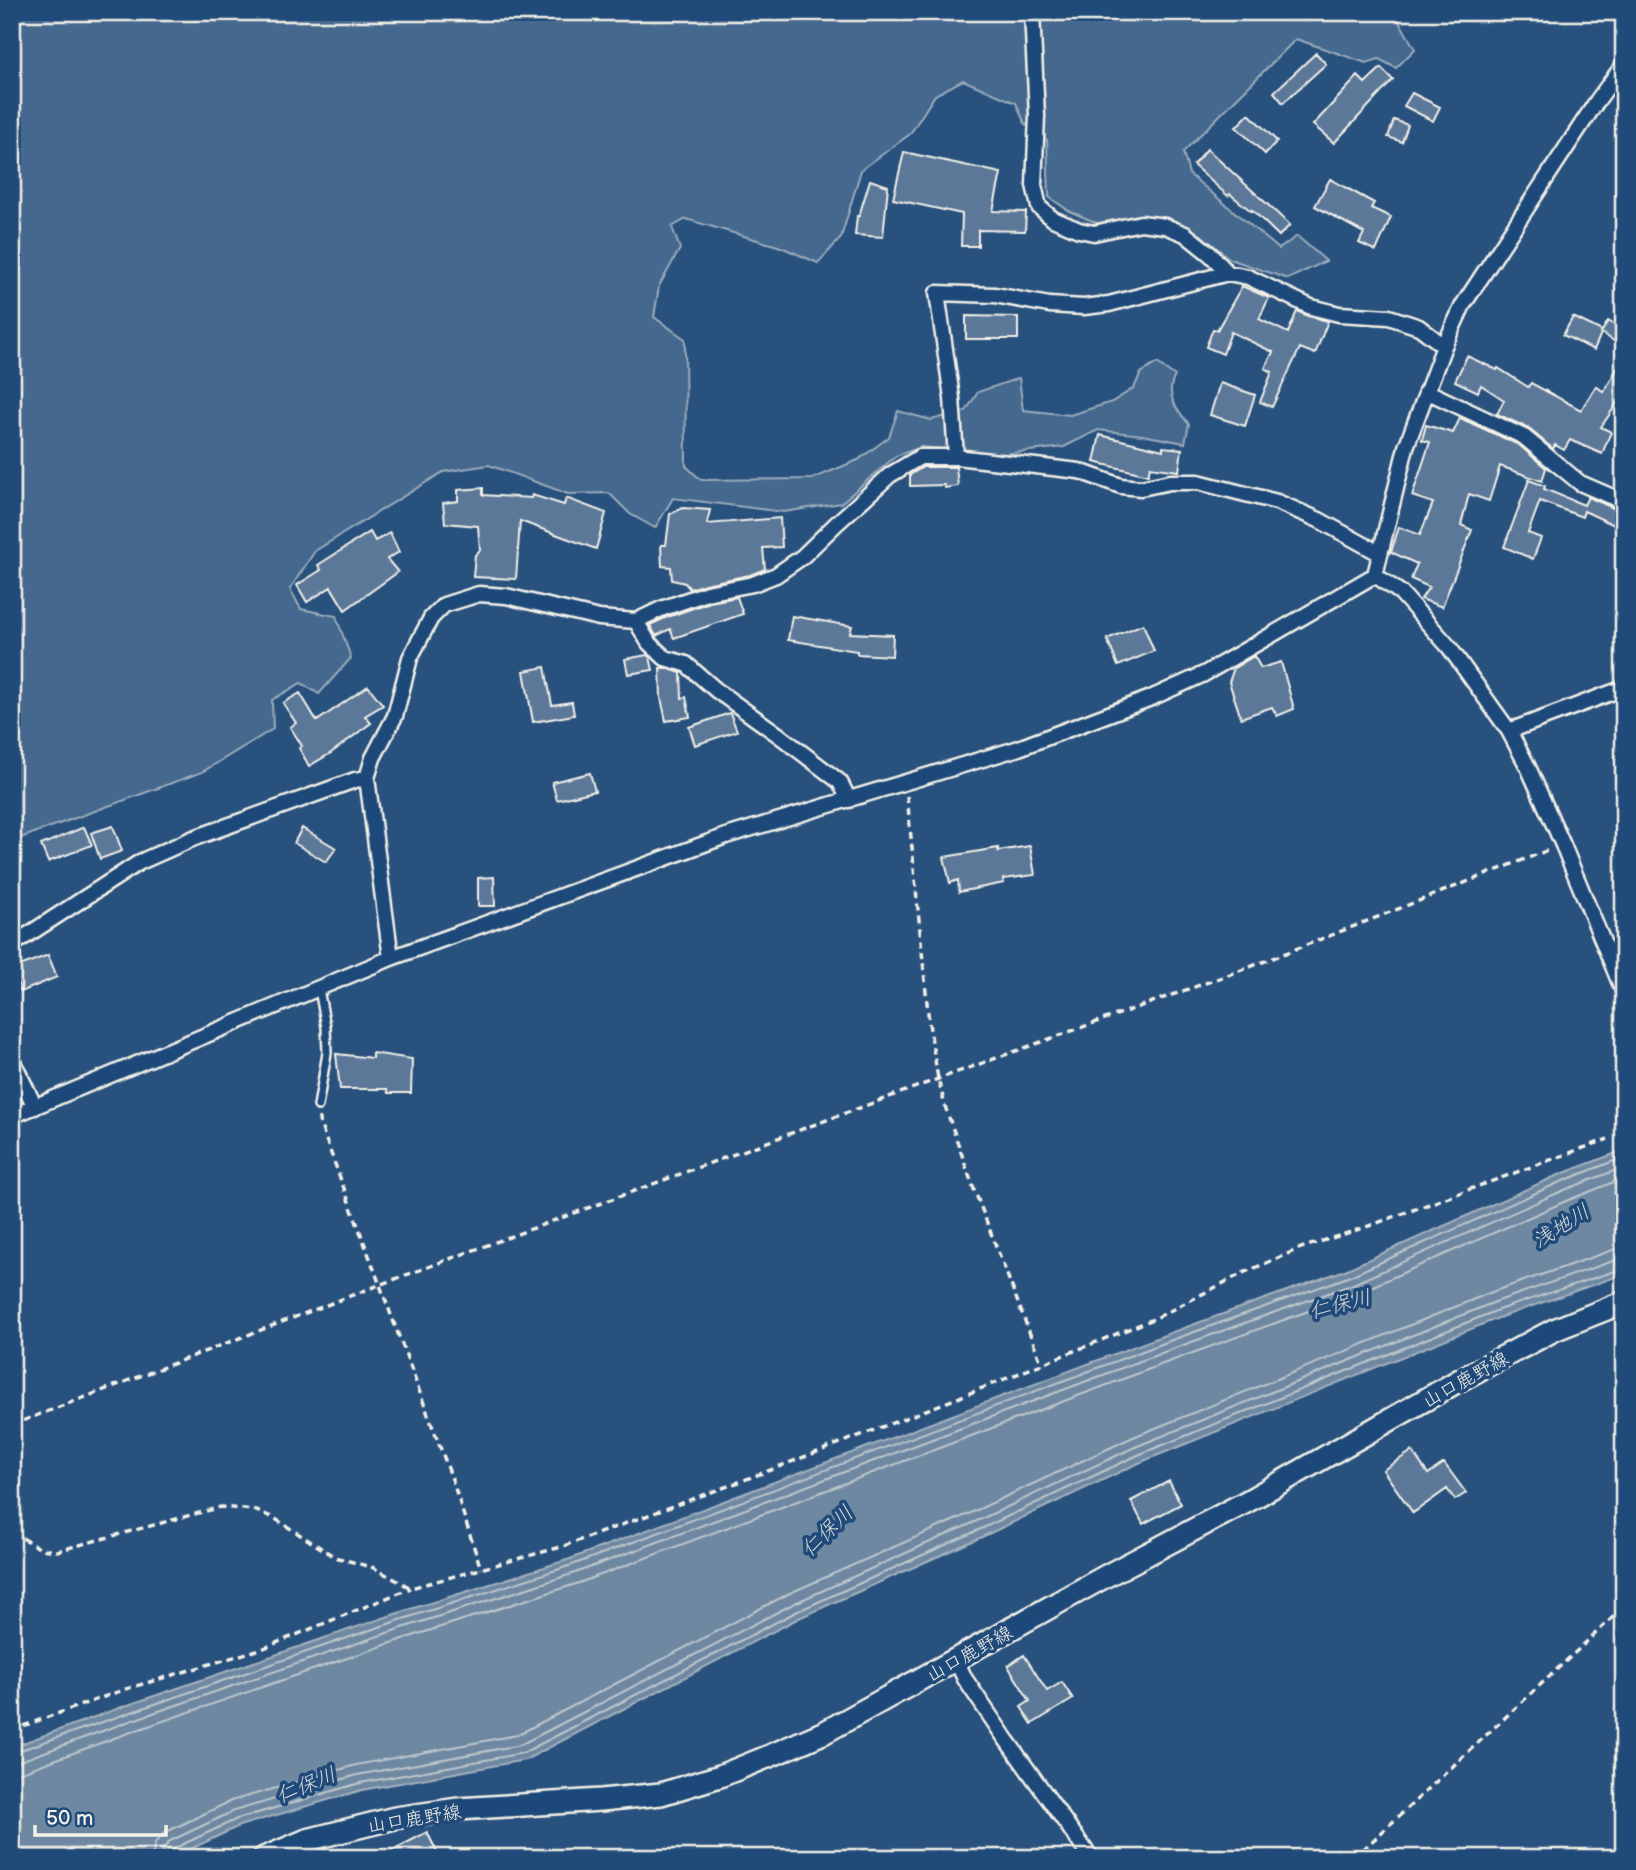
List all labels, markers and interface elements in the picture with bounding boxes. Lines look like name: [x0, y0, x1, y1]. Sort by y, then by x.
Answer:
water label: 浅地川: [1528, 1199, 1595, 1254]
water label: 仁保川: [1307, 1285, 1374, 1324]
street label: 山口鹿野線: [1419, 1347, 1513, 1413]
water label: 仁保川: [796, 1500, 859, 1562]
street label: 山口鹿野線: [923, 1621, 1017, 1687]
water label: 仁保川: [272, 1762, 340, 1809]
scale bar: [35, 1793, 166, 1837]
street label: 山口鹿野線: [366, 1801, 463, 1838]
text: 50 m: [46, 1806, 93, 1831]

